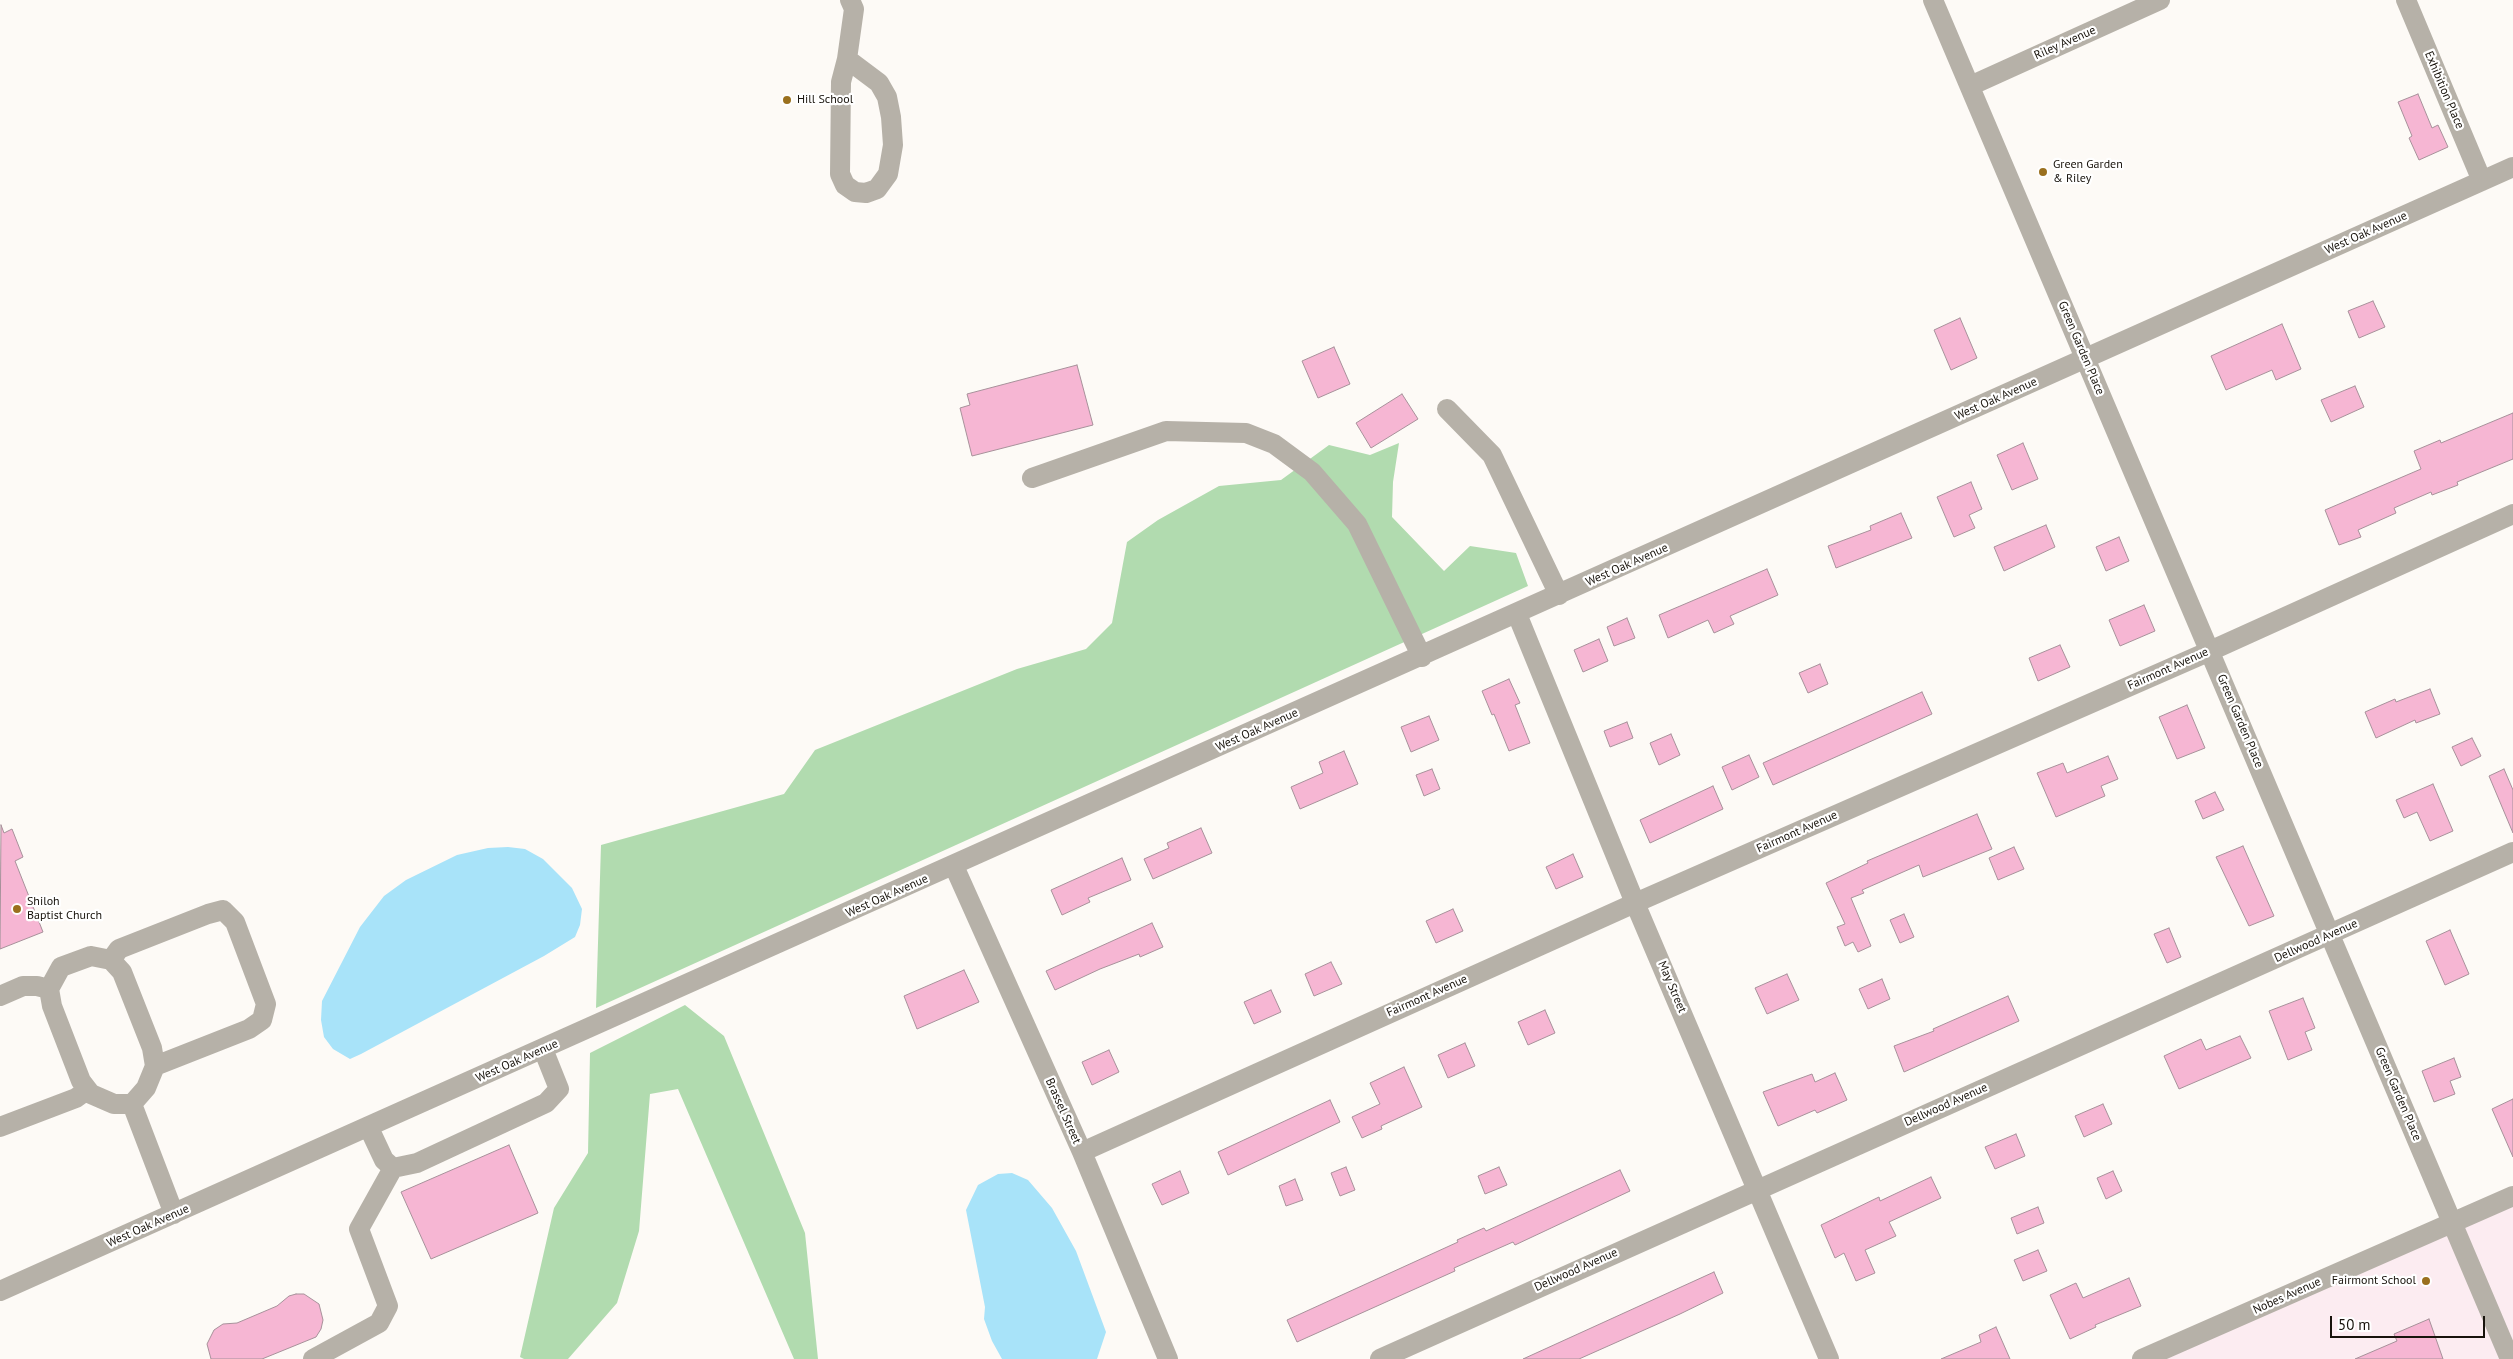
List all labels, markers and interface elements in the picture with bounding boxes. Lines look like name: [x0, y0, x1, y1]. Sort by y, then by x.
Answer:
street label: Riley Avenue: [2032, 23, 2098, 63]
street label: Exhibition Place: [2421, 49, 2467, 131]
place label: Hill School: [797, 93, 853, 107]
marker: Hill School: [781, 94, 793, 106]
place label: Green Garden & Riley: [2053, 158, 2123, 186]
marker: Green Garden & Riley: [2037, 166, 2049, 178]
street label: West Oak Avenue: [2323, 208, 2409, 258]
street label: Green Garden Place: [2055, 299, 2107, 397]
street label: West Oak Avenue: [1953, 374, 2039, 424]
street label: West Oak Avenue: [1584, 540, 1670, 590]
street label: Fairmont Avenue: [2125, 645, 2211, 693]
street label: Green Garden Place: [2214, 672, 2266, 770]
street label: West Oak Avenue: [1214, 705, 1300, 755]
street label: Fairmont Avenue: [1754, 808, 1840, 856]
street label: West Oak Avenue: [844, 871, 930, 921]
place label: Shiloh Baptist Church: [27, 895, 102, 923]
marker: Shiloh Baptist Church: [11, 903, 23, 915]
street label: Dellwood Avenue: [2272, 916, 2360, 966]
street label: May Street: [1655, 959, 1689, 1015]
street label: Fairmont Avenue: [1384, 972, 1470, 1020]
street label: West Oak Avenue: [474, 1036, 560, 1086]
street label: Green Garden Place: [2372, 1045, 2424, 1143]
street label: Brassel Street: [1042, 1076, 1084, 1146]
street label: Dellwood Avenue: [1902, 1080, 1990, 1130]
street label: West Oak Avenue: [105, 1201, 191, 1251]
street label: Dellwood Avenue: [1532, 1245, 1620, 1295]
place label: Fairmont School: [2332, 1274, 2416, 1288]
street label: Nobes Avenue: [2251, 1275, 2323, 1317]
marker: Fairmont School: [2420, 1275, 2432, 1287]
scale bar: [2333, 1306, 2488, 1338]
text: 50 m: [2338, 1315, 2371, 1334]

